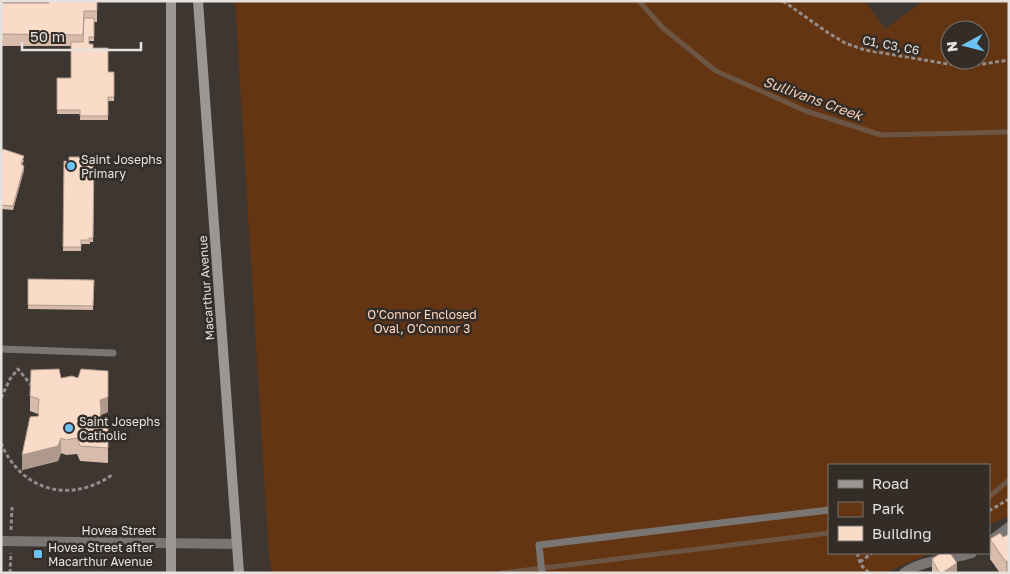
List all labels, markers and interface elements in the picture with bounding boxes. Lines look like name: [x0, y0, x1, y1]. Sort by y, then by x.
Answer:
scale bar: [22, 20, 141, 52]
north arrow: [940, 20, 990, 70]
text: 50 m: [30, 27, 65, 45]
street label: C1, C3, C6: [861, 32, 921, 58]
text: N: [943, 40, 961, 53]
water label: Sullivans Creek: [761, 72, 867, 124]
place label: Saint Josephs Primary: [81, 152, 162, 181]
marker: Saint Josephs Primary: [65, 160, 77, 172]
street label: Macarthur Avenue: [195, 235, 217, 341]
park label: O'Connor Enclosed Oval, O'Connor 3: [367, 307, 477, 336]
place label: Saint Josephs Catholic: [79, 414, 160, 443]
marker: Saint Josephs Catholic: [63, 422, 75, 434]
legend: [828, 464, 990, 554]
text: Road: [872, 474, 909, 492]
text: Park: [872, 499, 905, 517]
street label: Hovea Street: [82, 523, 157, 538]
text: Building: [872, 524, 932, 542]
place label: Hovea Street after Macarthur Avenue: [48, 540, 154, 569]
marker: Hovea Street after Macarthur Avenue: [32, 548, 44, 560]

